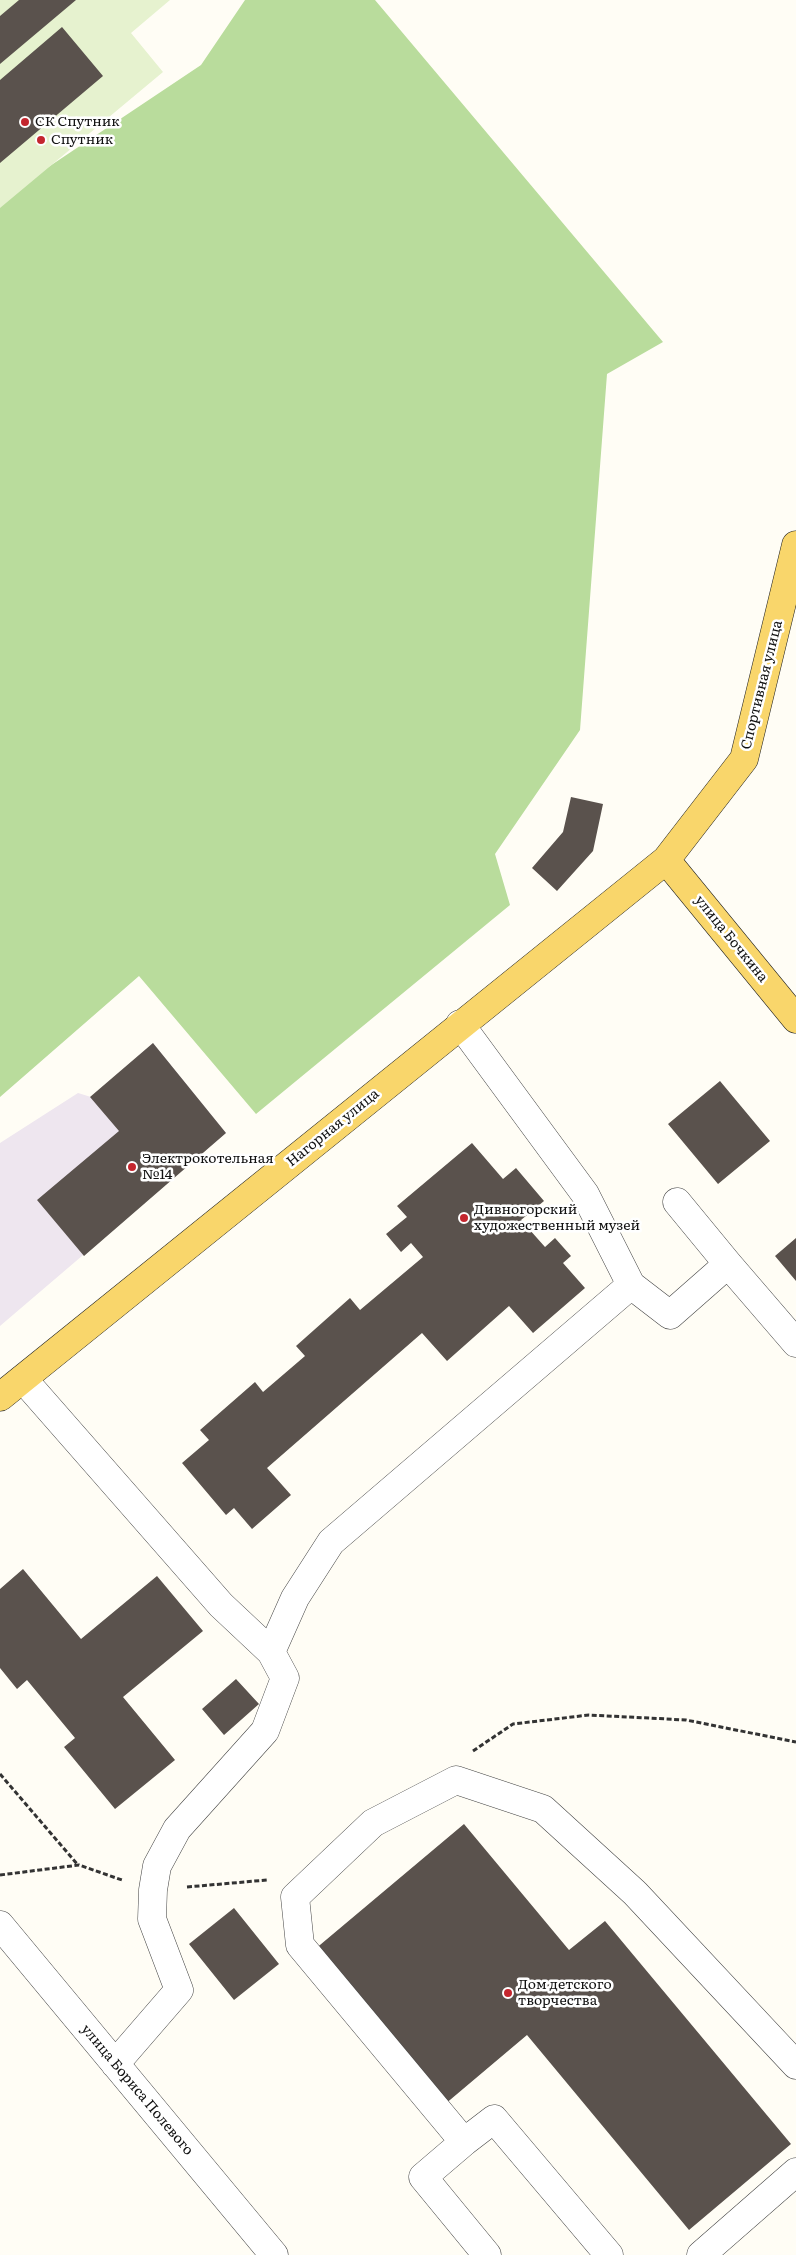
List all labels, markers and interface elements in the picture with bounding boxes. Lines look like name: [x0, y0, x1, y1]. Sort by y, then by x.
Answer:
place label: СК Спутник: [35, 114, 120, 130]
marker: СК Спутник: [19, 116, 31, 128]
place label: Спутник: [51, 132, 113, 148]
marker: Спутник: [35, 134, 47, 146]
street label: Спортивная улица: [738, 619, 786, 751]
street label: улица Бочкина: [691, 892, 771, 986]
street label: Нагорная улица: [283, 1086, 383, 1170]
place label: Электрокотельная №14: [142, 1151, 274, 1184]
marker: Электрокотельная №14: [126, 1161, 138, 1173]
place label: Дивногорский художественный музей: [474, 1202, 640, 1234]
marker: Дивногорский художественный музей: [458, 1212, 470, 1224]
place label: Дом детского творчества: [518, 1977, 612, 2010]
marker: Дом детского творчества: [502, 1987, 514, 1999]
street label: улица Бориса Полевого: [77, 2021, 197, 2159]

